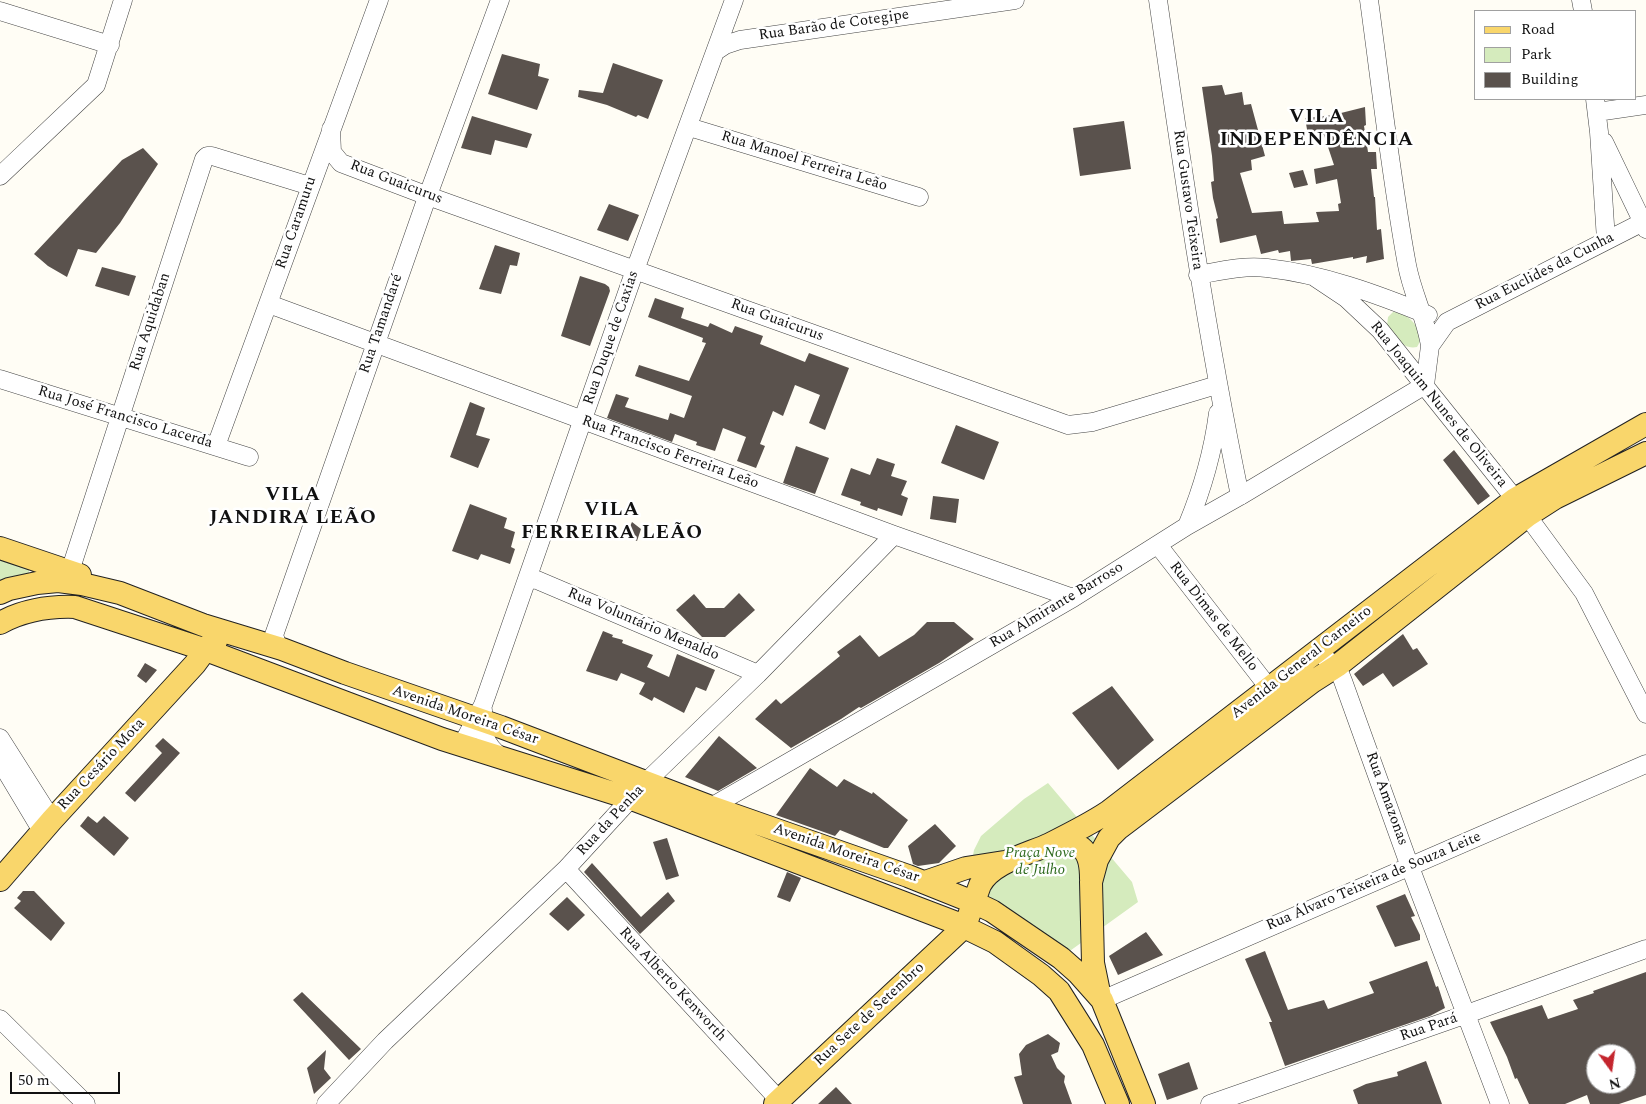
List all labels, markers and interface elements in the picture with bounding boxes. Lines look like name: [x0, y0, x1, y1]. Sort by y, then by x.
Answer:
street label: Rua Barão de Cotegipe: [758, 7, 910, 45]
legend: [1474, 10, 1636, 100]
text: Road: [1521, 18, 1555, 41]
text: Park: [1521, 43, 1552, 66]
text: Building: [1521, 68, 1578, 91]
district label: VILA INDEPENDÊNCIA: [1218, 106, 1416, 153]
street label: Rua Manoel Ferreira Leão: [719, 128, 889, 196]
street label: Rua Gustavo Teixeira: [1168, 129, 1206, 271]
street label: Rua Guaicurus: [347, 157, 445, 209]
street label: Rua Caramuru: [273, 174, 321, 272]
street label: Rua Euclides da Cunha: [1473, 229, 1617, 315]
street label: Rua Duque de Caxias: [581, 269, 643, 407]
street label: Rua Aquidaban: [127, 271, 175, 373]
street label: Rua Tamandaré: [357, 272, 407, 376]
street label: Rua Guaicurus: [728, 296, 826, 346]
street label: Rua Joaquim Nunes de Oliveira: [1365, 318, 1511, 492]
street label: Rua José Francisco Lacerda: [35, 383, 215, 453]
street label: Rua Francisco Ferreira Leão: [579, 413, 761, 493]
district label: VILA JANDIRA LEÃO: [208, 484, 378, 531]
district label: VILA FERREIRA LEÃO: [519, 499, 705, 546]
street label: Rua Almirante Barroso: [987, 559, 1127, 653]
street label: Rua Dimas de Mello: [1165, 559, 1261, 675]
street label: Rua Voluntário Menaldo: [564, 585, 722, 665]
street label: Avenida General Carneiro: [1228, 603, 1376, 723]
street label: Avenida Moreira César: [390, 683, 540, 749]
street label: Rua Cesário Mota: [55, 715, 149, 815]
street label: Rua Amazonas: [1361, 750, 1411, 848]
street label: Rua da Penha: [574, 782, 648, 860]
street label: Avenida Moreira César: [771, 821, 921, 887]
street label: Rua Álvaro Teixeira de Souza Leite: [1264, 828, 1484, 936]
park label: Praça Nove de Julho: [1005, 845, 1075, 880]
street label: Rua Alberto Kenworth: [614, 924, 730, 1046]
street label: Rua Sete de Setembro: [811, 959, 929, 1071]
street label: Rua Pará: [1398, 1010, 1460, 1046]
north arrow: [1586, 1044, 1636, 1094]
scale bar: [12, 1062, 122, 1094]
text: 50 m: [18, 1069, 50, 1092]
text: N: [1606, 1071, 1623, 1095]

